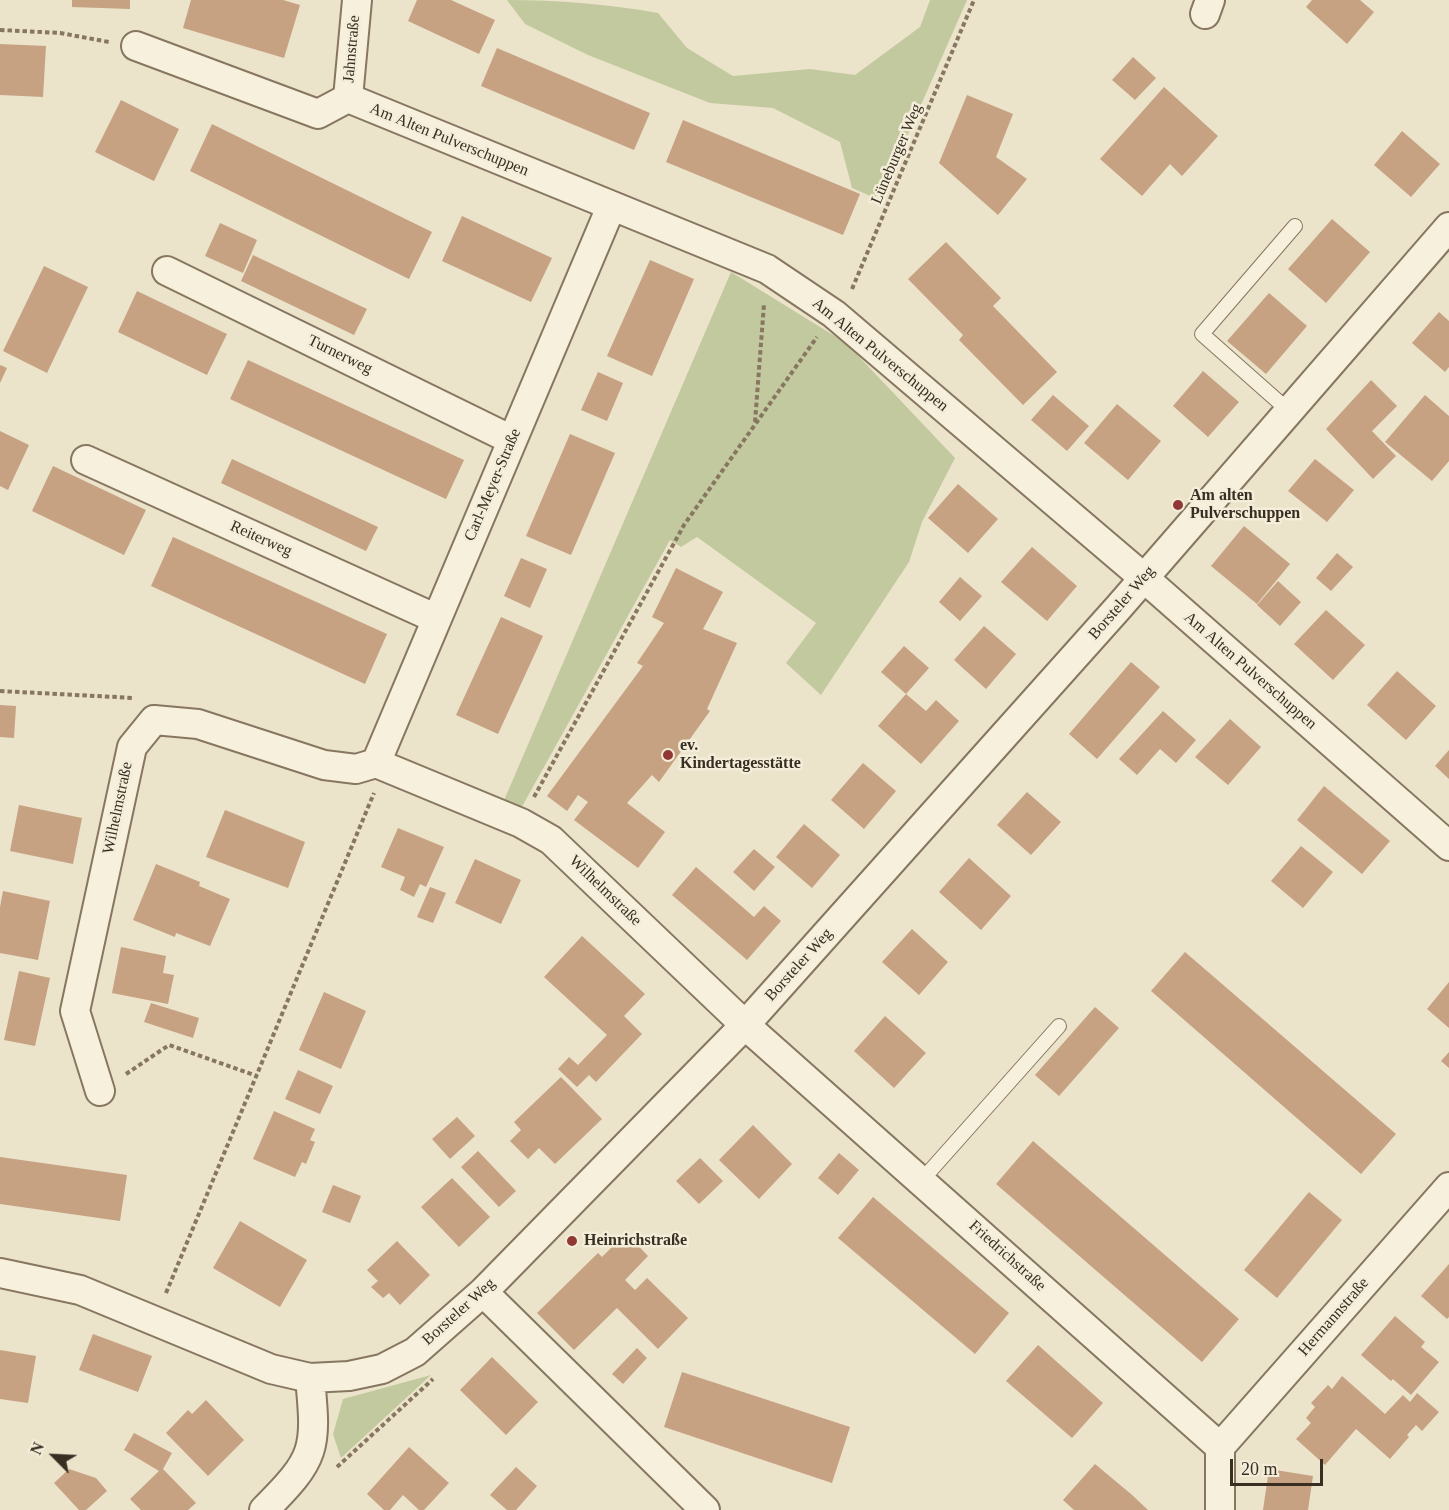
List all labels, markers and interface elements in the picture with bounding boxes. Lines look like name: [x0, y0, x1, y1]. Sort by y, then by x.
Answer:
street label: Jahnstraße: [339, 15, 365, 83]
street label: Am Alten Pulverschuppen: [367, 99, 531, 181]
street label: Lüneburger Weg: [867, 101, 927, 207]
street label: Am Alten Pulverschuppen: [808, 294, 952, 416]
street label: Turnerweg: [305, 331, 375, 379]
street label: Carl-Meyer-Straße: [461, 426, 525, 544]
place label: Am alten Pulverschuppen: [1190, 486, 1300, 524]
marker: Am alten Pulverschuppen: [1171, 498, 1185, 512]
street label: Reiterweg: [227, 517, 295, 561]
street label: Borsteler Weg: [1085, 562, 1159, 644]
street label: Am Alten Pulverschuppen: [1180, 608, 1320, 734]
place label: ev. Kindertagesstätte: [680, 736, 801, 774]
marker: ev. Kindertagesstätte: [661, 748, 675, 762]
street label: Wilhelmstraße: [99, 760, 137, 856]
street label: Wilhelmstraße: [565, 852, 645, 930]
street label: Borsteler Weg: [761, 925, 837, 1005]
street label: Friedrichstraße: [965, 1216, 1049, 1296]
place label: Heinrichstraße: [584, 1231, 687, 1251]
marker: Heinrichstraße: [565, 1234, 579, 1248]
street label: Borsteler Weg: [419, 1274, 499, 1350]
street label: Hermannstraße: [1295, 1274, 1373, 1360]
north arrow: [24, 1426, 84, 1486]
text: N: [27, 1440, 47, 1457]
scale bar: [1233, 1447, 1326, 1485]
text: 20 m: [1241, 1459, 1278, 1479]

